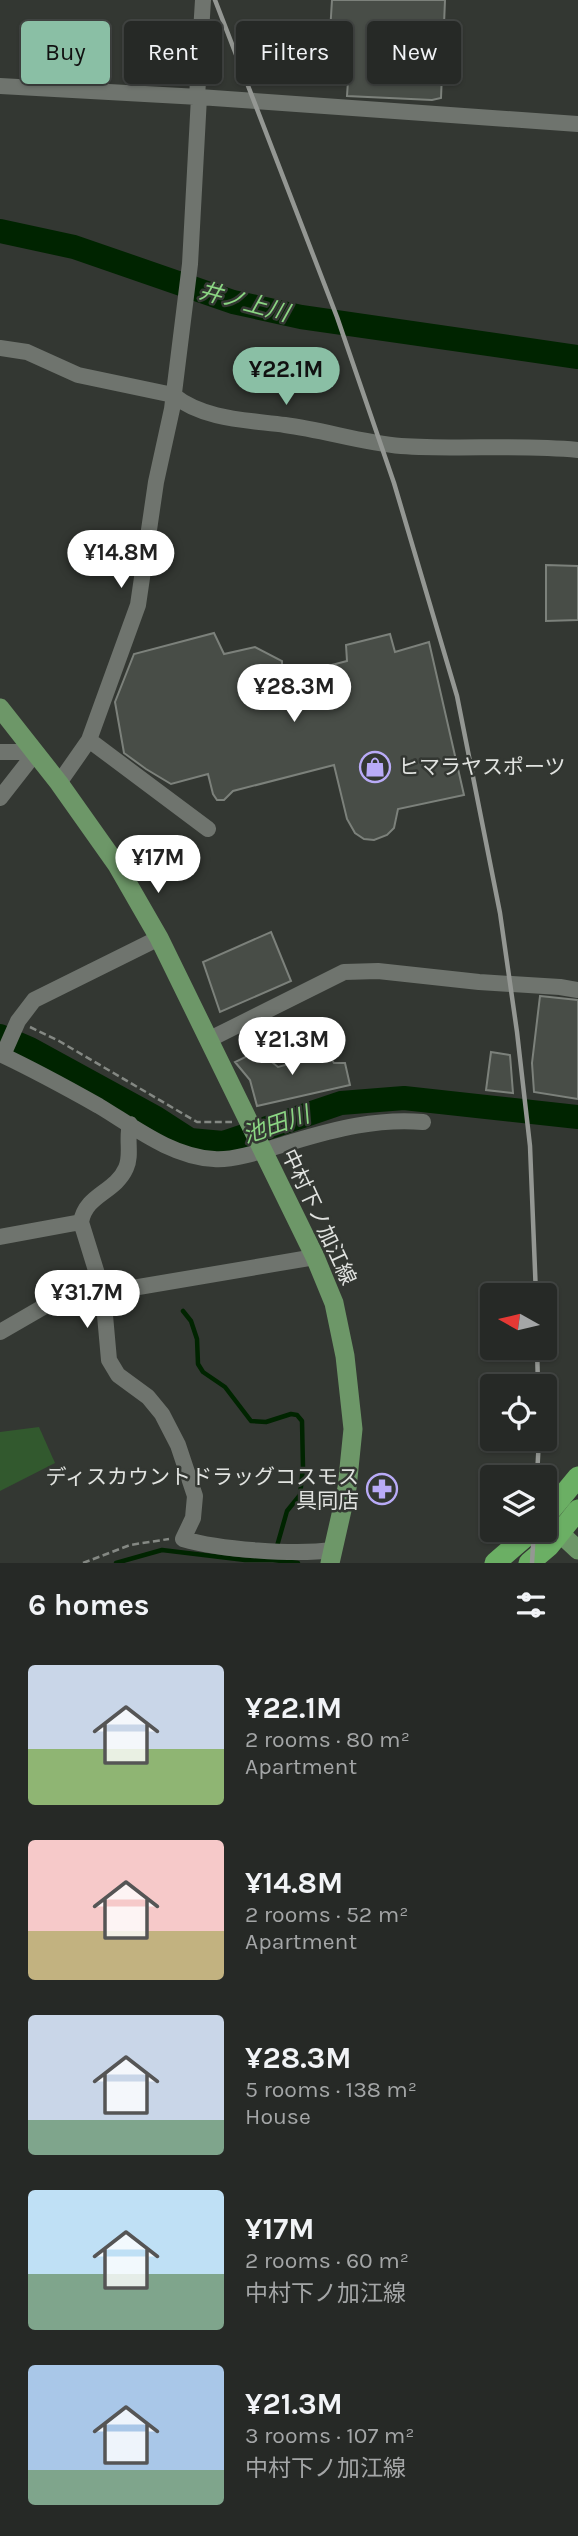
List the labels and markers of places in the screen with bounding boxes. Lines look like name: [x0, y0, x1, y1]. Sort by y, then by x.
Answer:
pin: ¥22.1M: [229, 348, 343, 407]
pin: ¥14.8M: [64, 530, 178, 590]
pin: ¥28.3M: [237, 664, 351, 724]
shop icon: ヒマラヤスポーツ: [358, 750, 392, 784]
place label: ヒマラヤスポーツ: [398, 755, 566, 779]
pin: ¥17M: [117, 836, 199, 895]
pin: ¥21.3M: [235, 1018, 349, 1077]
pin: ¥31.7M: [30, 1270, 144, 1330]
place label: ディスカウントドラッグコスモス 具同店: [45, 1465, 359, 1513]
pharmacy icon: ディスカウントドラッグコスモス 具同店: [365, 1472, 399, 1506]

